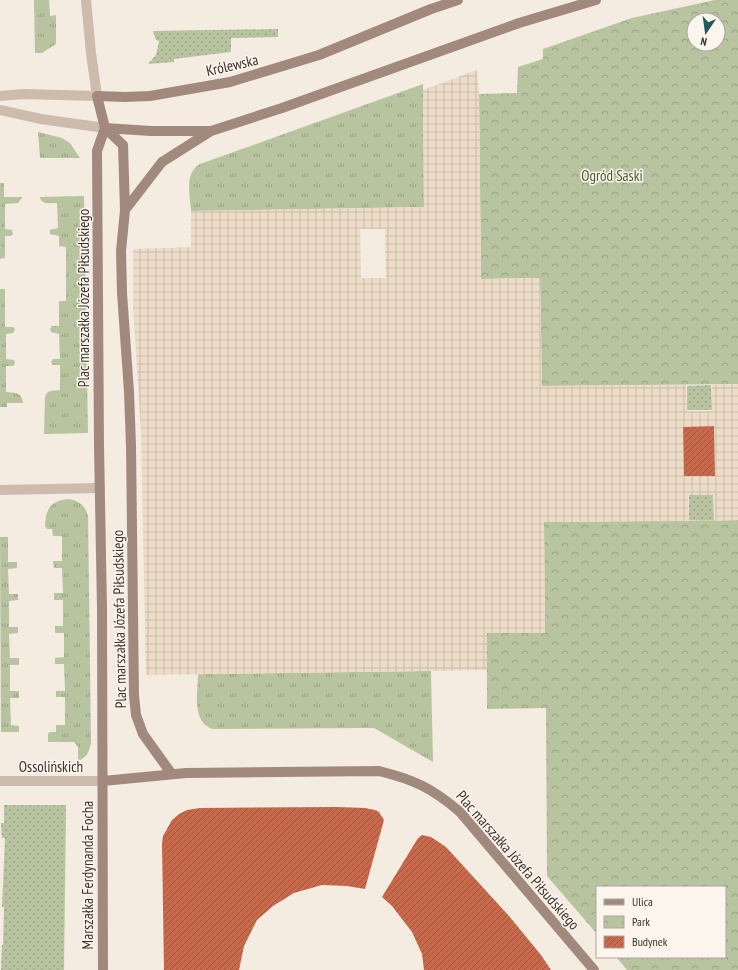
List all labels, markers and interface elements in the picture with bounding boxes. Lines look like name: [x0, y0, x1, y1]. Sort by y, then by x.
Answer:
north arrow: [686, 12, 726, 52]
text: N: [699, 34, 708, 49]
street label: Królewska: [204, 50, 260, 80]
park label: Ogród Saski: [581, 166, 643, 185]
street label: Plac marszałka Józefa Piłsudskiego: [74, 209, 93, 387]
street label: Plac marszałka Józefa Piłsudskiego: [108, 530, 130, 708]
street label: Ossolińskich: [19, 757, 83, 776]
street label: Plac marszałka Józefa Piłsudskiego: [452, 786, 584, 934]
street label: Marszałka Ferdynanda Focha: [78, 801, 97, 949]
legend: [596, 886, 726, 958]
text: Ulica: [632, 894, 653, 909]
text: Park: [632, 914, 650, 929]
text: Budynek: [632, 934, 668, 949]

